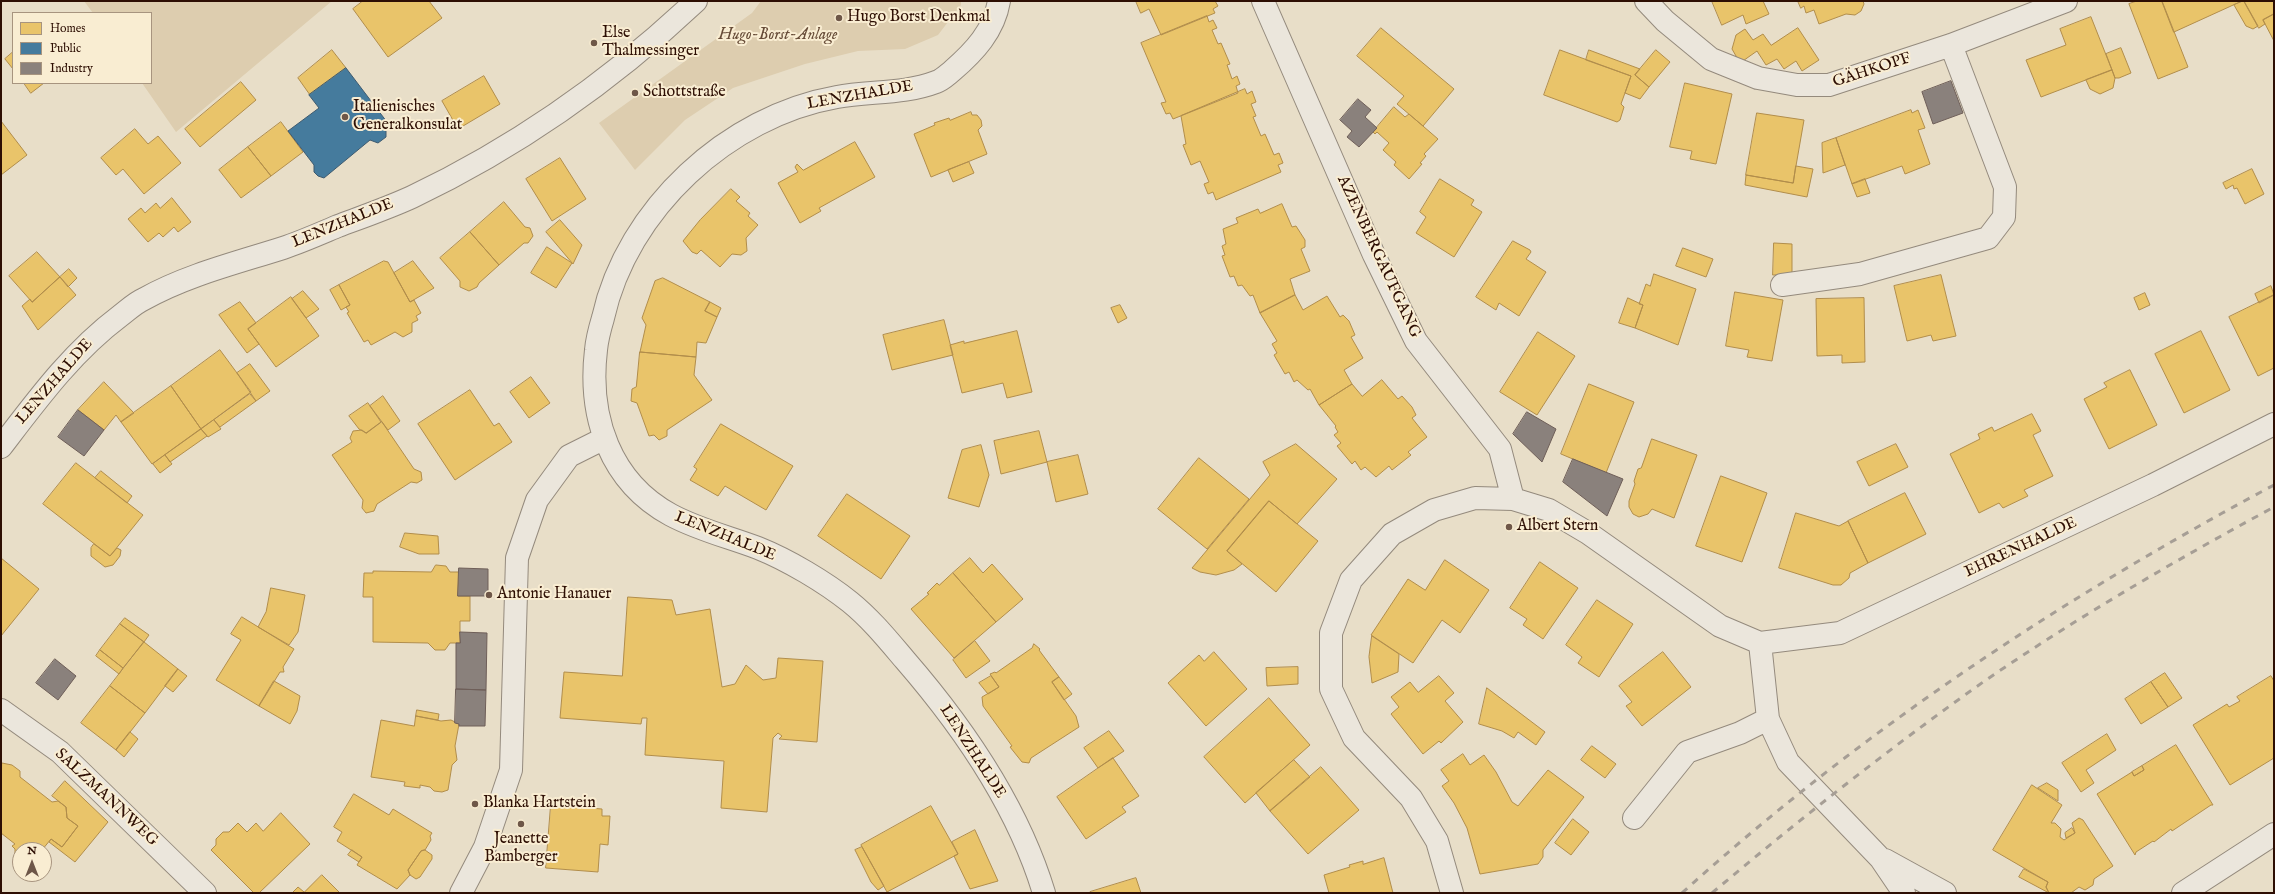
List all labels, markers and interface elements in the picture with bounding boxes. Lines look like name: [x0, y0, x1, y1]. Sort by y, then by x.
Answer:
place label: Hugo Borst Denkmal: [847, 8, 990, 28]
legend: [12, 12, 152, 84]
marker: Hugo Borst Denkmal: [834, 13, 844, 23]
text: Homes: [50, 21, 86, 36]
place label: Else Thalmessinger: [602, 24, 699, 62]
park label: Hugo-Borst-Anlage: [719, 26, 837, 46]
marker: Else Thalmessinger: [589, 38, 599, 48]
text: Public: [50, 41, 81, 56]
street label: GÄHKOPF: [1831, 49, 1913, 93]
text: Industry: [50, 61, 93, 76]
street label: LENZHALDE: [806, 77, 914, 115]
place label: Schottstraße: [643, 83, 726, 103]
marker: Schottstraße: [630, 88, 640, 98]
place label: Italienisches Generalkonsulat: [353, 98, 462, 136]
marker: Italienisches Generalkonsulat: [340, 112, 350, 122]
street label: AZENBERGAUFGANG: [1332, 173, 1424, 341]
street label: LENZHALDE: [290, 195, 396, 253]
street label: LENZHALDE: [13, 335, 97, 429]
street label: LENZHALDE: [672, 508, 778, 566]
street label: EHRENHALDE: [1962, 514, 2080, 582]
place label: Albert Stern: [1517, 517, 1598, 537]
marker: Albert Stern: [1504, 522, 1514, 532]
place label: Antonie Hanauer: [497, 585, 611, 605]
marker: Antonie Hanauer: [484, 590, 494, 600]
street label: LENZHALDE: [935, 702, 1009, 802]
street label: SALZMANNWEG: [50, 745, 162, 851]
place label: Blanka Hartstein: [483, 794, 596, 814]
marker: Blanka Hartstein: [470, 799, 480, 809]
marker: Jeanette Bamberger: [516, 819, 526, 829]
place label: Jeanette Bamberger: [484, 830, 558, 868]
north arrow: [12, 842, 52, 882]
text: N: [27, 844, 37, 858]

